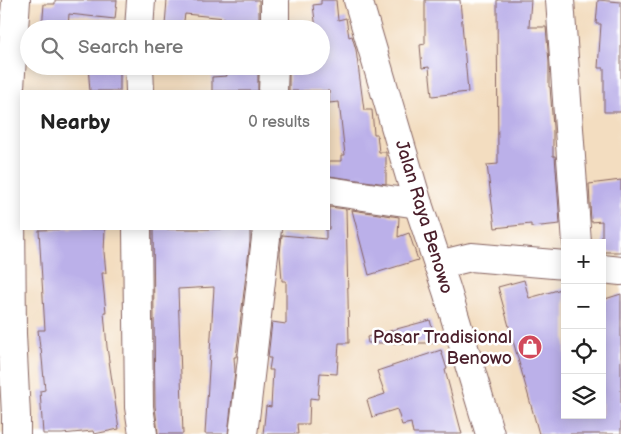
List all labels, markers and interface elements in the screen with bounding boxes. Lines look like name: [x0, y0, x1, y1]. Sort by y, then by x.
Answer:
search box: [20, 20, 330, 75]
icon: search: [38, 34, 66, 62]
text: Search here: [78, 36, 183, 59]
text: Nearby: [40, 110, 110, 135]
text: 0 results: [248, 113, 310, 132]
street label: Jalan Raya Benowo: [391, 138, 457, 296]
map controls: [561, 239, 606, 419]
button: +: [561, 239, 606, 284]
button: −: [561, 284, 606, 329]
place label: Pasar Tradisional Benowo: [373, 327, 512, 369]
button: locate: [561, 329, 606, 374]
shop icon: Pasar Tradisional Benowo: [517, 334, 543, 360]
button: layers: [561, 374, 606, 419]

